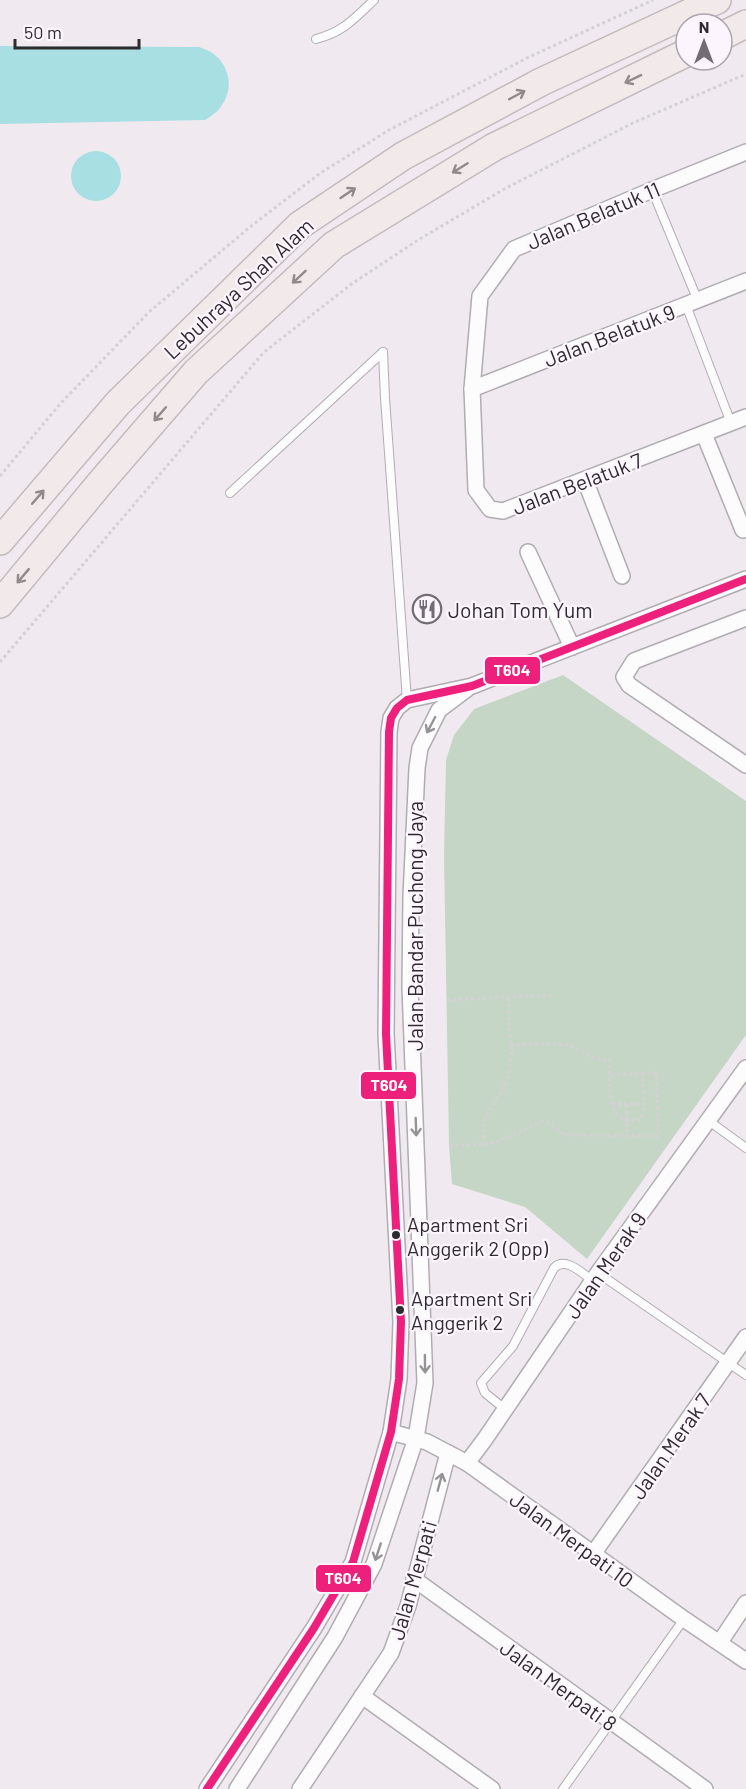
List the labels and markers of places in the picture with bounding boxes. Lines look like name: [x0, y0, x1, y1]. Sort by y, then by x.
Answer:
restaurant icon: Johan Tom Yum: [411, 593, 443, 625]
place label: Johan Tom Yum: [448, 597, 593, 622]
place label: Apartment Sri Anggerik 2 (Opp): [407, 1212, 549, 1260]
marker: Apartment Sri Anggerik 2 (Opp): [390, 1229, 402, 1241]
place label: Apartment Sri Anggerik 2: [411, 1286, 532, 1334]
marker: Apartment Sri Anggerik 2: [394, 1304, 406, 1316]

